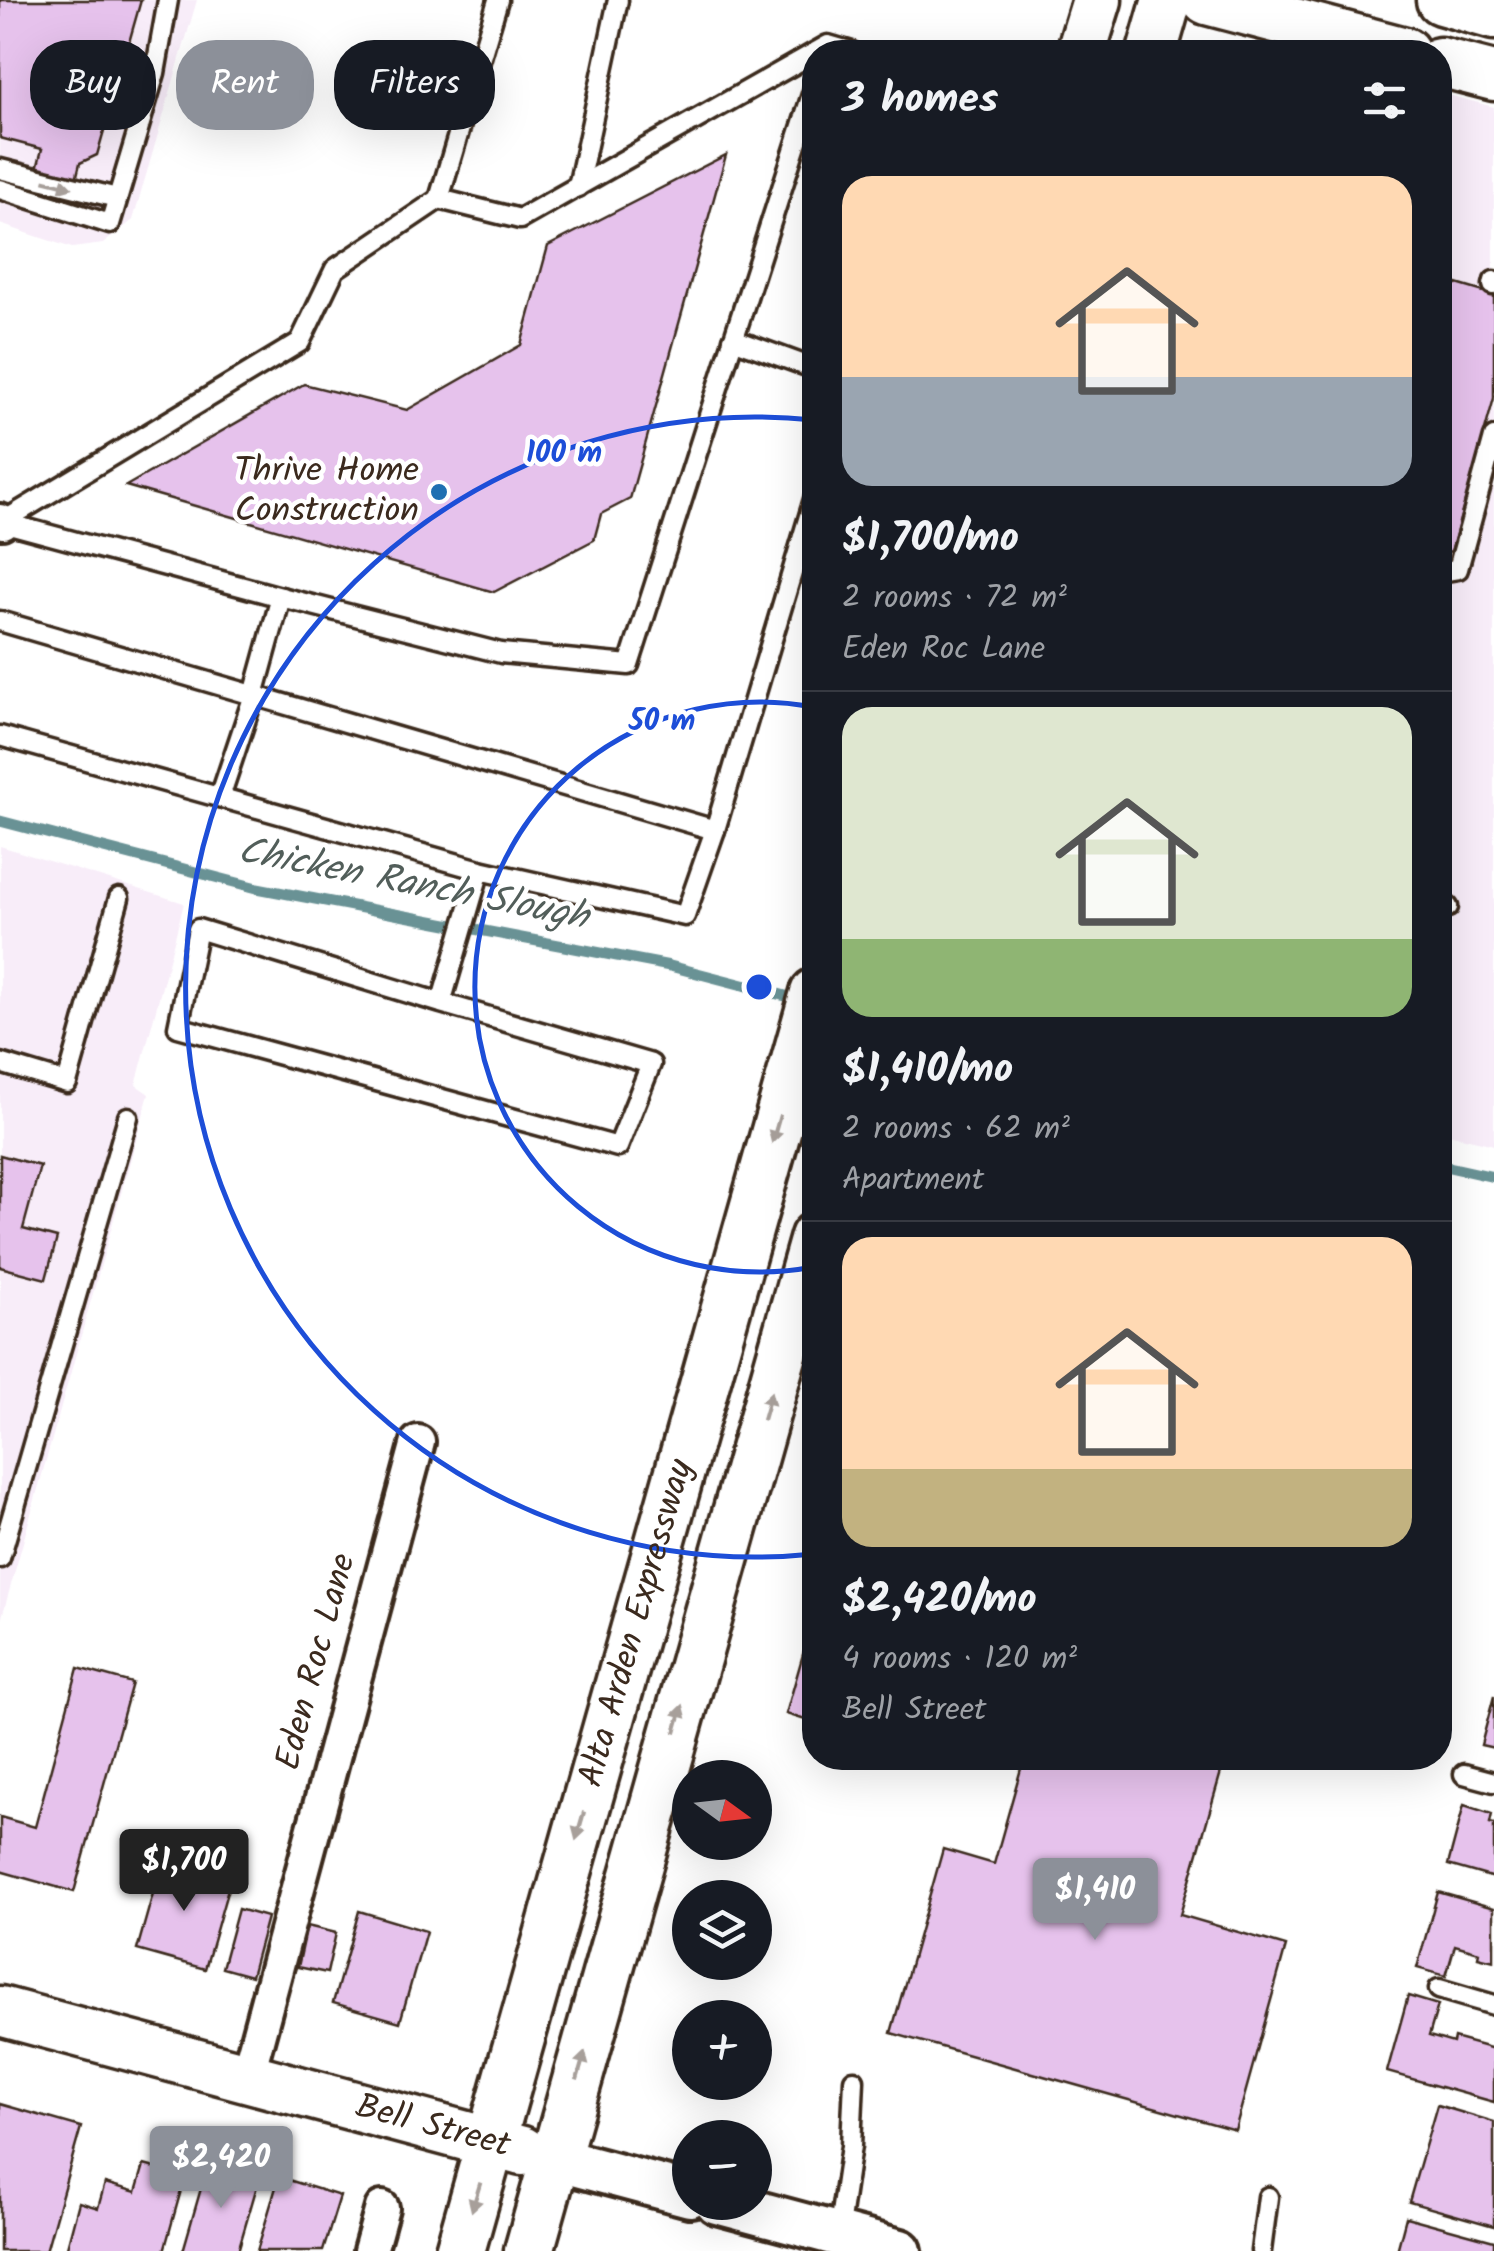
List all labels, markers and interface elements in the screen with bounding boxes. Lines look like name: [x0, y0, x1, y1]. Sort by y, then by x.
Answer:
chip: Buy: [30, 40, 156, 130]
chip: Rent: [176, 40, 314, 130]
chip: Filters: [334, 40, 495, 130]
text: 3 homes: [842, 67, 998, 134]
icon: filters: [1357, 73, 1412, 128]
one-way arrow: [43, 176, 74, 192]
icon: home: [1037, 241, 1217, 421]
text: 100 m: [526, 430, 602, 478]
place label: Thrive Home Construction: [234, 444, 419, 540]
marker: Thrive Home Construction: [428, 481, 450, 503]
text: $1,700/mo: [842, 506, 1019, 573]
text: 2 rooms · 72 m²: [842, 573, 1067, 624]
text: Eden Roc Lane: [842, 624, 1045, 675]
text: 50 m: [628, 698, 695, 746]
icon: home: [1037, 772, 1217, 952]
water label: Chicken Ranch Slough: [233, 822, 596, 949]
centre of rings: [741, 969, 777, 1005]
text: $1,410/mo: [842, 1037, 1013, 1104]
text: 2 rooms · 62 m²: [842, 1104, 1070, 1155]
one-way arrow: [768, 1114, 784, 1145]
text: Apartment: [842, 1155, 984, 1206]
icon: home: [1037, 1302, 1217, 1482]
one-way arrow: [760, 1390, 776, 1421]
street label: Alta Arden Expressway: [564, 1452, 710, 1794]
street label: Eden Roc Lane: [261, 1547, 373, 1777]
text: $2,420/mo: [842, 1567, 1037, 1634]
text: 4 rooms · 120 m²: [842, 1634, 1077, 1685]
text: Bell Street: [842, 1685, 986, 1736]
one-way arrow: [672, 1703, 687, 1734]
north arrow: [672, 1760, 772, 1860]
map controls: [672, 1760, 772, 2220]
one-way arrow: [572, 1811, 588, 1842]
pin: $1,700: [103, 1829, 265, 1914]
text: $1,700: [142, 1836, 226, 1887]
pin: $1,410: [1014, 1858, 1176, 1943]
text: $1,410: [1055, 1865, 1135, 1916]
button: layers: [672, 1880, 772, 1980]
button: +: [672, 2000, 772, 2100]
one-way arrow: [574, 2050, 590, 2081]
street label: Bell Street: [349, 2080, 517, 2175]
button: −: [672, 2120, 772, 2220]
pin: $2,420: [140, 2126, 302, 2211]
text: $2,420: [172, 2133, 270, 2184]
one-way arrow: [468, 2182, 483, 2213]

